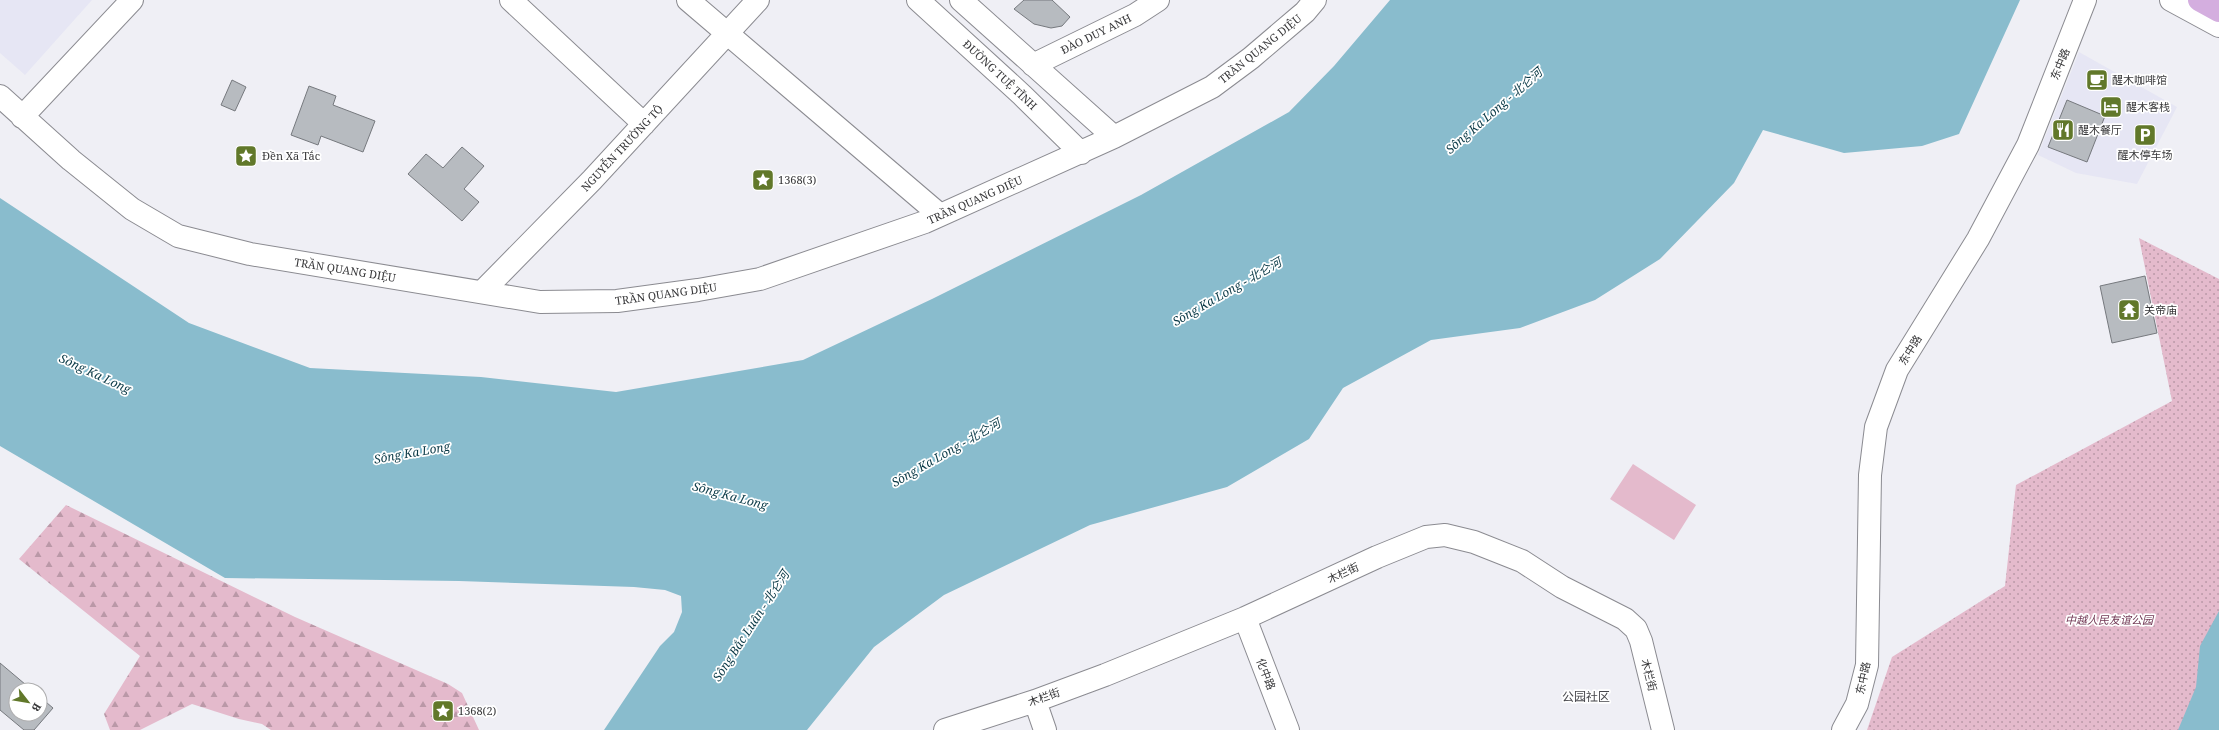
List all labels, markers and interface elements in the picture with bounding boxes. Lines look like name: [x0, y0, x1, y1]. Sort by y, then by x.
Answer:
street label: ĐÀO DUY ANH: [1058, 10, 1134, 57]
street label: TRẦN QUANG DIỆU: [1215, 10, 1304, 87]
street label: ĐƯỜNG TUỆ TĨNH: [960, 36, 1041, 113]
street label: 东中路: [2046, 46, 2073, 82]
water label: Sông Ka Long - 北仑河: [1442, 63, 1547, 157]
cafe icon: 醒木咖啡馆: [2084, 67, 2110, 93]
place label: 醒木咖啡馆: [2112, 72, 2167, 87]
hotel icon: 醒木客栈: [2098, 94, 2124, 120]
place label: 醒木客栈: [2126, 99, 2170, 114]
street label: NGUYỄN TRƯỜNG TỘ: [577, 101, 666, 194]
restaurant icon: 醒木餐厅: [2050, 117, 2076, 143]
place label: 醒木餐厅: [2078, 122, 2122, 137]
parking icon: 醒木停车场: [2132, 122, 2158, 148]
place icon: Đền Xã Tắc: [233, 143, 259, 169]
place label: 醒木停车场: [2118, 147, 2173, 162]
place label: Đền Xã Tắc: [262, 148, 320, 163]
place icon: 1368(3): [750, 167, 776, 193]
place label: 1368(3): [778, 172, 817, 187]
street label: TRẦN QUANG DIỆU: [925, 172, 1025, 227]
water label: Sông Ka Long - 北仑河: [1169, 252, 1286, 330]
street label: TRẦN QUANG DIỆU: [293, 254, 397, 285]
street label: TRẦN QUANG DIỆU: [614, 279, 718, 308]
temple icon: 关帝庙: [2116, 297, 2142, 323]
place label: 关帝庙: [2144, 302, 2177, 317]
street label: 东中路: [1894, 332, 1925, 368]
water label: Sông Ka Long: [57, 350, 135, 398]
water label: Sông Ka Long - 北仑河: [888, 413, 1005, 491]
water label: Sông Ka Long: [372, 437, 453, 468]
water label: Sông Ka Long: [691, 477, 771, 514]
street label: 木栏街: [1325, 559, 1361, 586]
water label: Sông Bắc Luân - 北仑河: [708, 565, 794, 684]
park label: 中越人民友谊公园: [2065, 612, 2155, 627]
street label: 化中路: [1254, 656, 1279, 692]
street label: 木栏街: [1638, 657, 1661, 693]
street label: 东中路: [1852, 660, 1873, 696]
north arrow: [8, 682, 48, 722]
street label: 木栏街: [1026, 684, 1062, 709]
district label: 公园社区: [1562, 688, 1610, 705]
place icon: 1368(2): [430, 698, 456, 724]
text: B: [29, 700, 45, 714]
place label: 1368(2): [458, 703, 497, 718]

